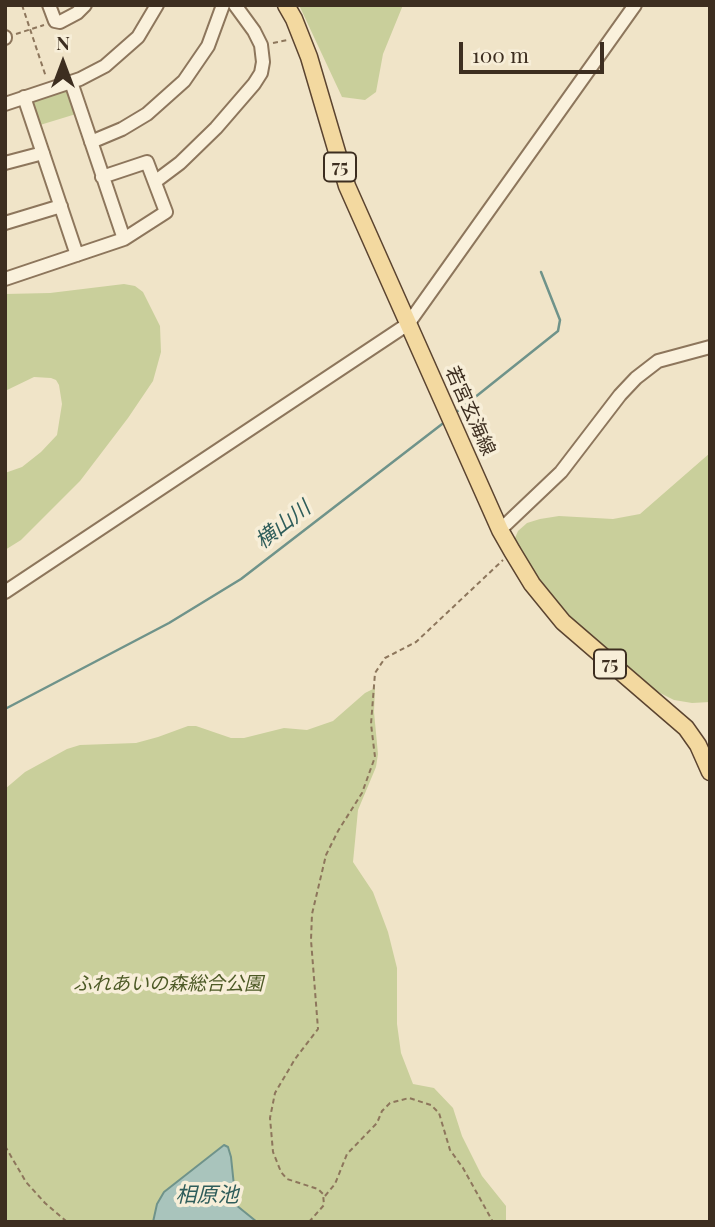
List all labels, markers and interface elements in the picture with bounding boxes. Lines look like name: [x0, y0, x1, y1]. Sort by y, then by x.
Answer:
north arrow: [28, 28, 98, 98]
scale bar: [463, 28, 608, 72]
text: N: [56, 29, 70, 55]
text: 100 m: [472, 40, 529, 68]
road number: 75: [324, 152, 356, 182]
street label: 若宮玄海線: [440, 363, 500, 459]
water label: 横山川: [250, 496, 316, 554]
road number: 75: [594, 650, 626, 678]
park label: ふれあいの森総合公園: [73, 973, 263, 995]
water label: 相原池: [176, 1182, 238, 1208]

